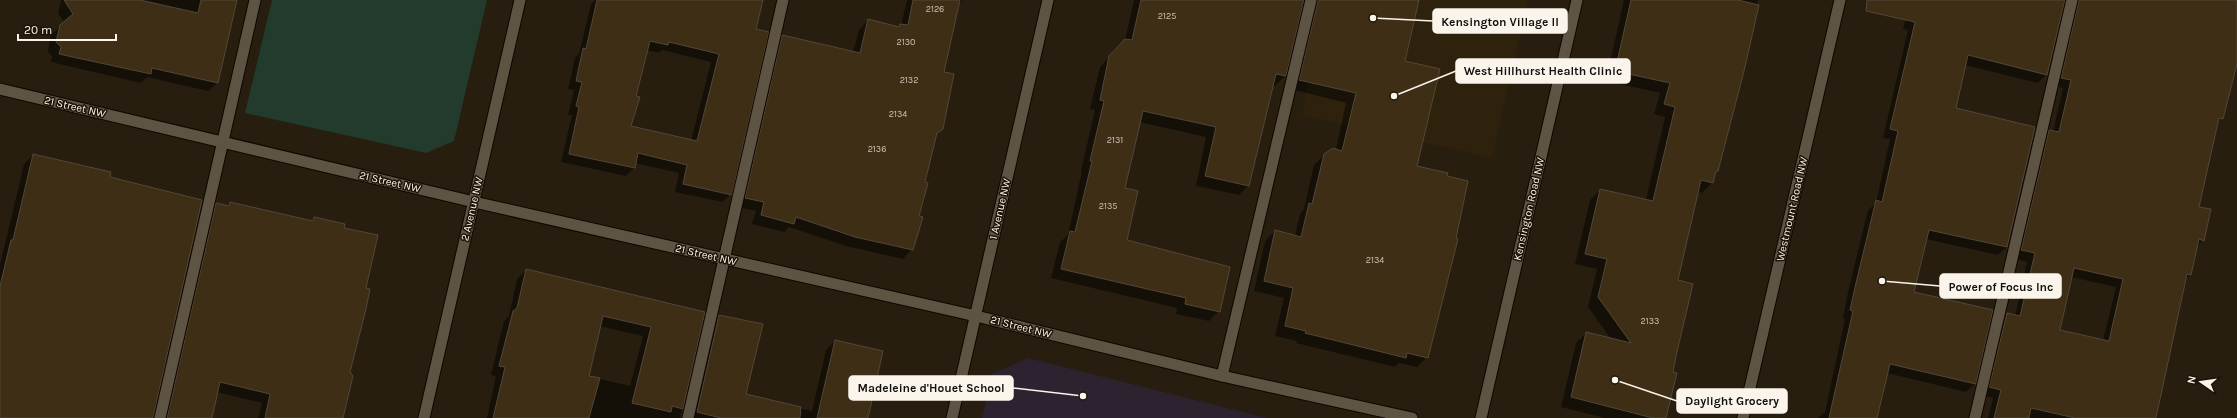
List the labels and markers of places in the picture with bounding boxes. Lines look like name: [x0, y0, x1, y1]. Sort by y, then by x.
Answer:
callout: Kensington Village II: [1433, 9, 1567, 33]
callout: West Hillhurst Health Clinic: [1456, 59, 1630, 83]
callout: Power of Focus Inc: [1940, 274, 2061, 298]
callout: Madeleine d'Houet School: [849, 376, 1013, 400]
callout: Daylight Grocery: [1677, 389, 1787, 413]

